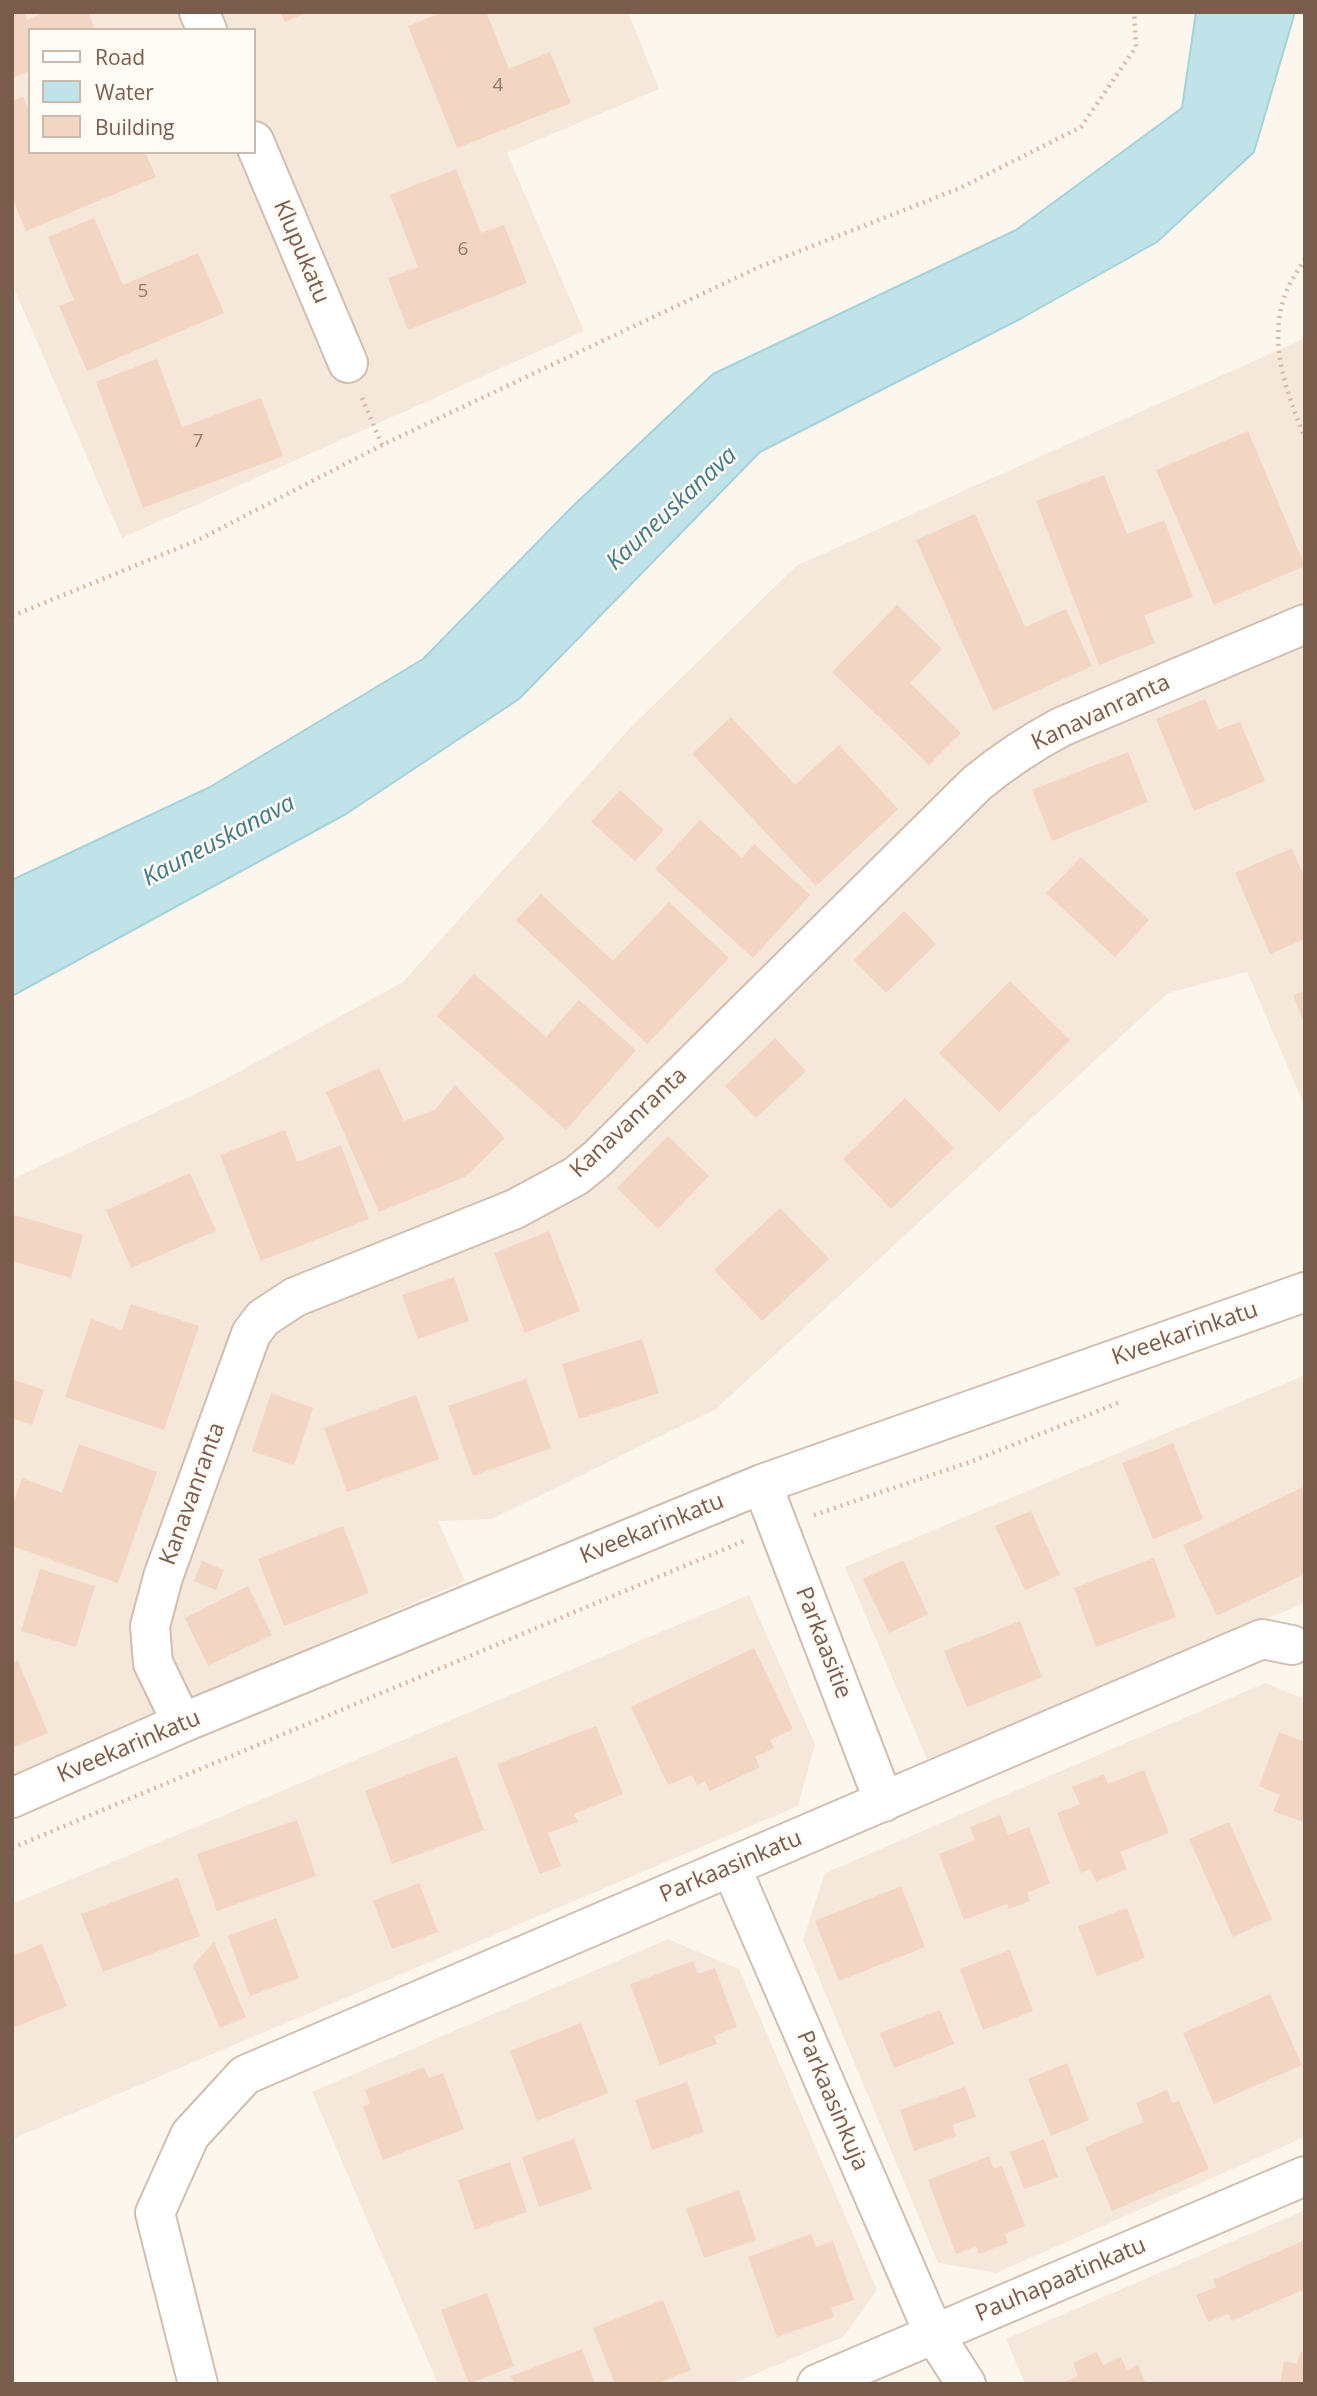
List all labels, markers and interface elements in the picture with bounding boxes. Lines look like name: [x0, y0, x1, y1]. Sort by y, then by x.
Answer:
legend: [28, 28, 256, 154]
text: Road: [95, 43, 145, 71]
house number: 4: [493, 75, 503, 97]
text: Water: [95, 78, 154, 106]
text: Building: [95, 113, 174, 141]
street label: Klupukatu: [267, 196, 335, 308]
house number: 6: [458, 239, 468, 261]
house number: 5: [138, 281, 148, 303]
house number: 7: [193, 431, 203, 453]
water label: Kauneuskanava: [601, 441, 743, 577]
street label: Kanavanranta: [1027, 669, 1175, 757]
water label: Kauneuskanava: [138, 789, 300, 893]
street label: Kanavanranta: [565, 1062, 693, 1184]
street label: Kveekarinkatu: [1108, 1296, 1262, 1372]
street label: Kanavanranta: [154, 1419, 232, 1569]
street label: Kveekarinkatu: [576, 1488, 728, 1570]
street label: Parkaasitie: [789, 1583, 857, 1703]
street label: Kveekarinkatu: [53, 1704, 205, 1790]
street label: Parkaasinkatu: [656, 1825, 806, 1909]
street label: Parkaasinkuja: [790, 2027, 874, 2175]
street label: Pauhapaatinkatu: [972, 2232, 1150, 2328]

